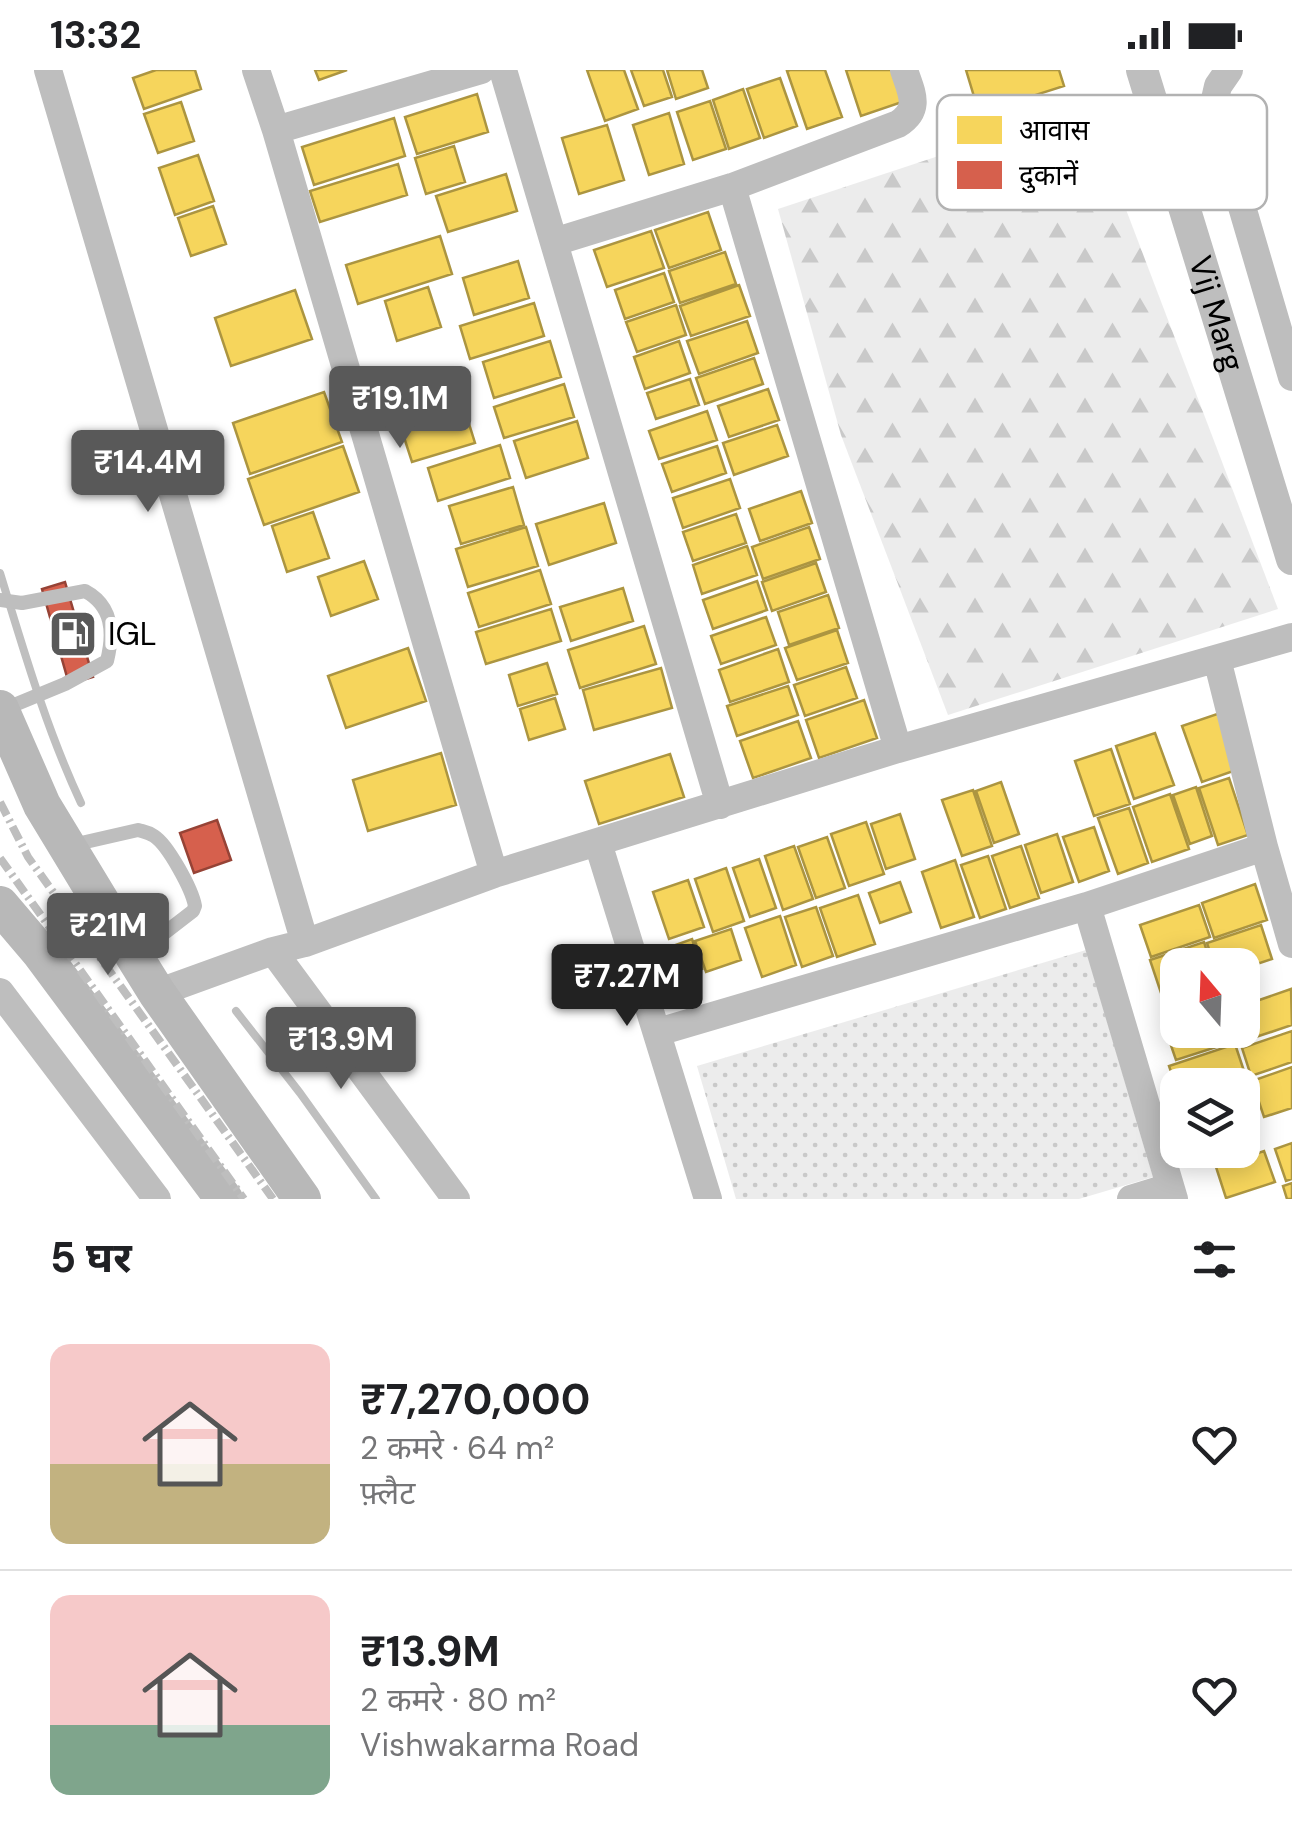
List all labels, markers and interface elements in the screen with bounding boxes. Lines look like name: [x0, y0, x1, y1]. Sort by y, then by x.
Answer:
text: 13:32: [50, 10, 141, 60]
legend: [937, 95, 1267, 210]
text: आवास: [1019, 112, 1090, 149]
text: दुकानें: [1019, 157, 1079, 194]
street label: Vij Marg: [1179, 251, 1254, 377]
pin: ₹19.1M: [319, 366, 481, 451]
text: ₹19.1M: [351, 377, 449, 419]
pin: ₹14.4M: [67, 430, 229, 515]
text: ₹14.4M: [93, 441, 203, 483]
fuel station icon: IGL: [47, 608, 99, 660]
place label: IGL: [108, 613, 157, 655]
pin: ₹21M: [49, 893, 167, 978]
text: ₹21M: [69, 904, 147, 946]
pin: ₹7.27M: [546, 944, 708, 1029]
north arrow: [1160, 948, 1260, 1048]
map controls: [1160, 948, 1260, 1168]
text: ₹7.27M: [574, 955, 680, 997]
pin: ₹13.9M: [260, 1007, 422, 1092]
text: ₹13.9M: [288, 1018, 394, 1060]
button: layers: [1160, 1068, 1260, 1168]
text: 5 घर: [50, 1230, 132, 1285]
icon: filters: [1187, 1232, 1242, 1287]
text: ₹7,270,000: [360, 1372, 590, 1427]
icon: home: [130, 1384, 250, 1504]
icon: heart: [1187, 1417, 1242, 1472]
text: 2 कमरे · 64 m²: [360, 1427, 554, 1469]
text: फ़्लैट: [360, 1472, 415, 1514]
text: ₹13.9M: [360, 1624, 500, 1679]
icon: home: [130, 1635, 250, 1755]
icon: heart: [1187, 1668, 1242, 1723]
text: 2 कमरे · 80 m²: [360, 1679, 556, 1721]
text: Vishwakarma Road: [360, 1724, 639, 1766]

